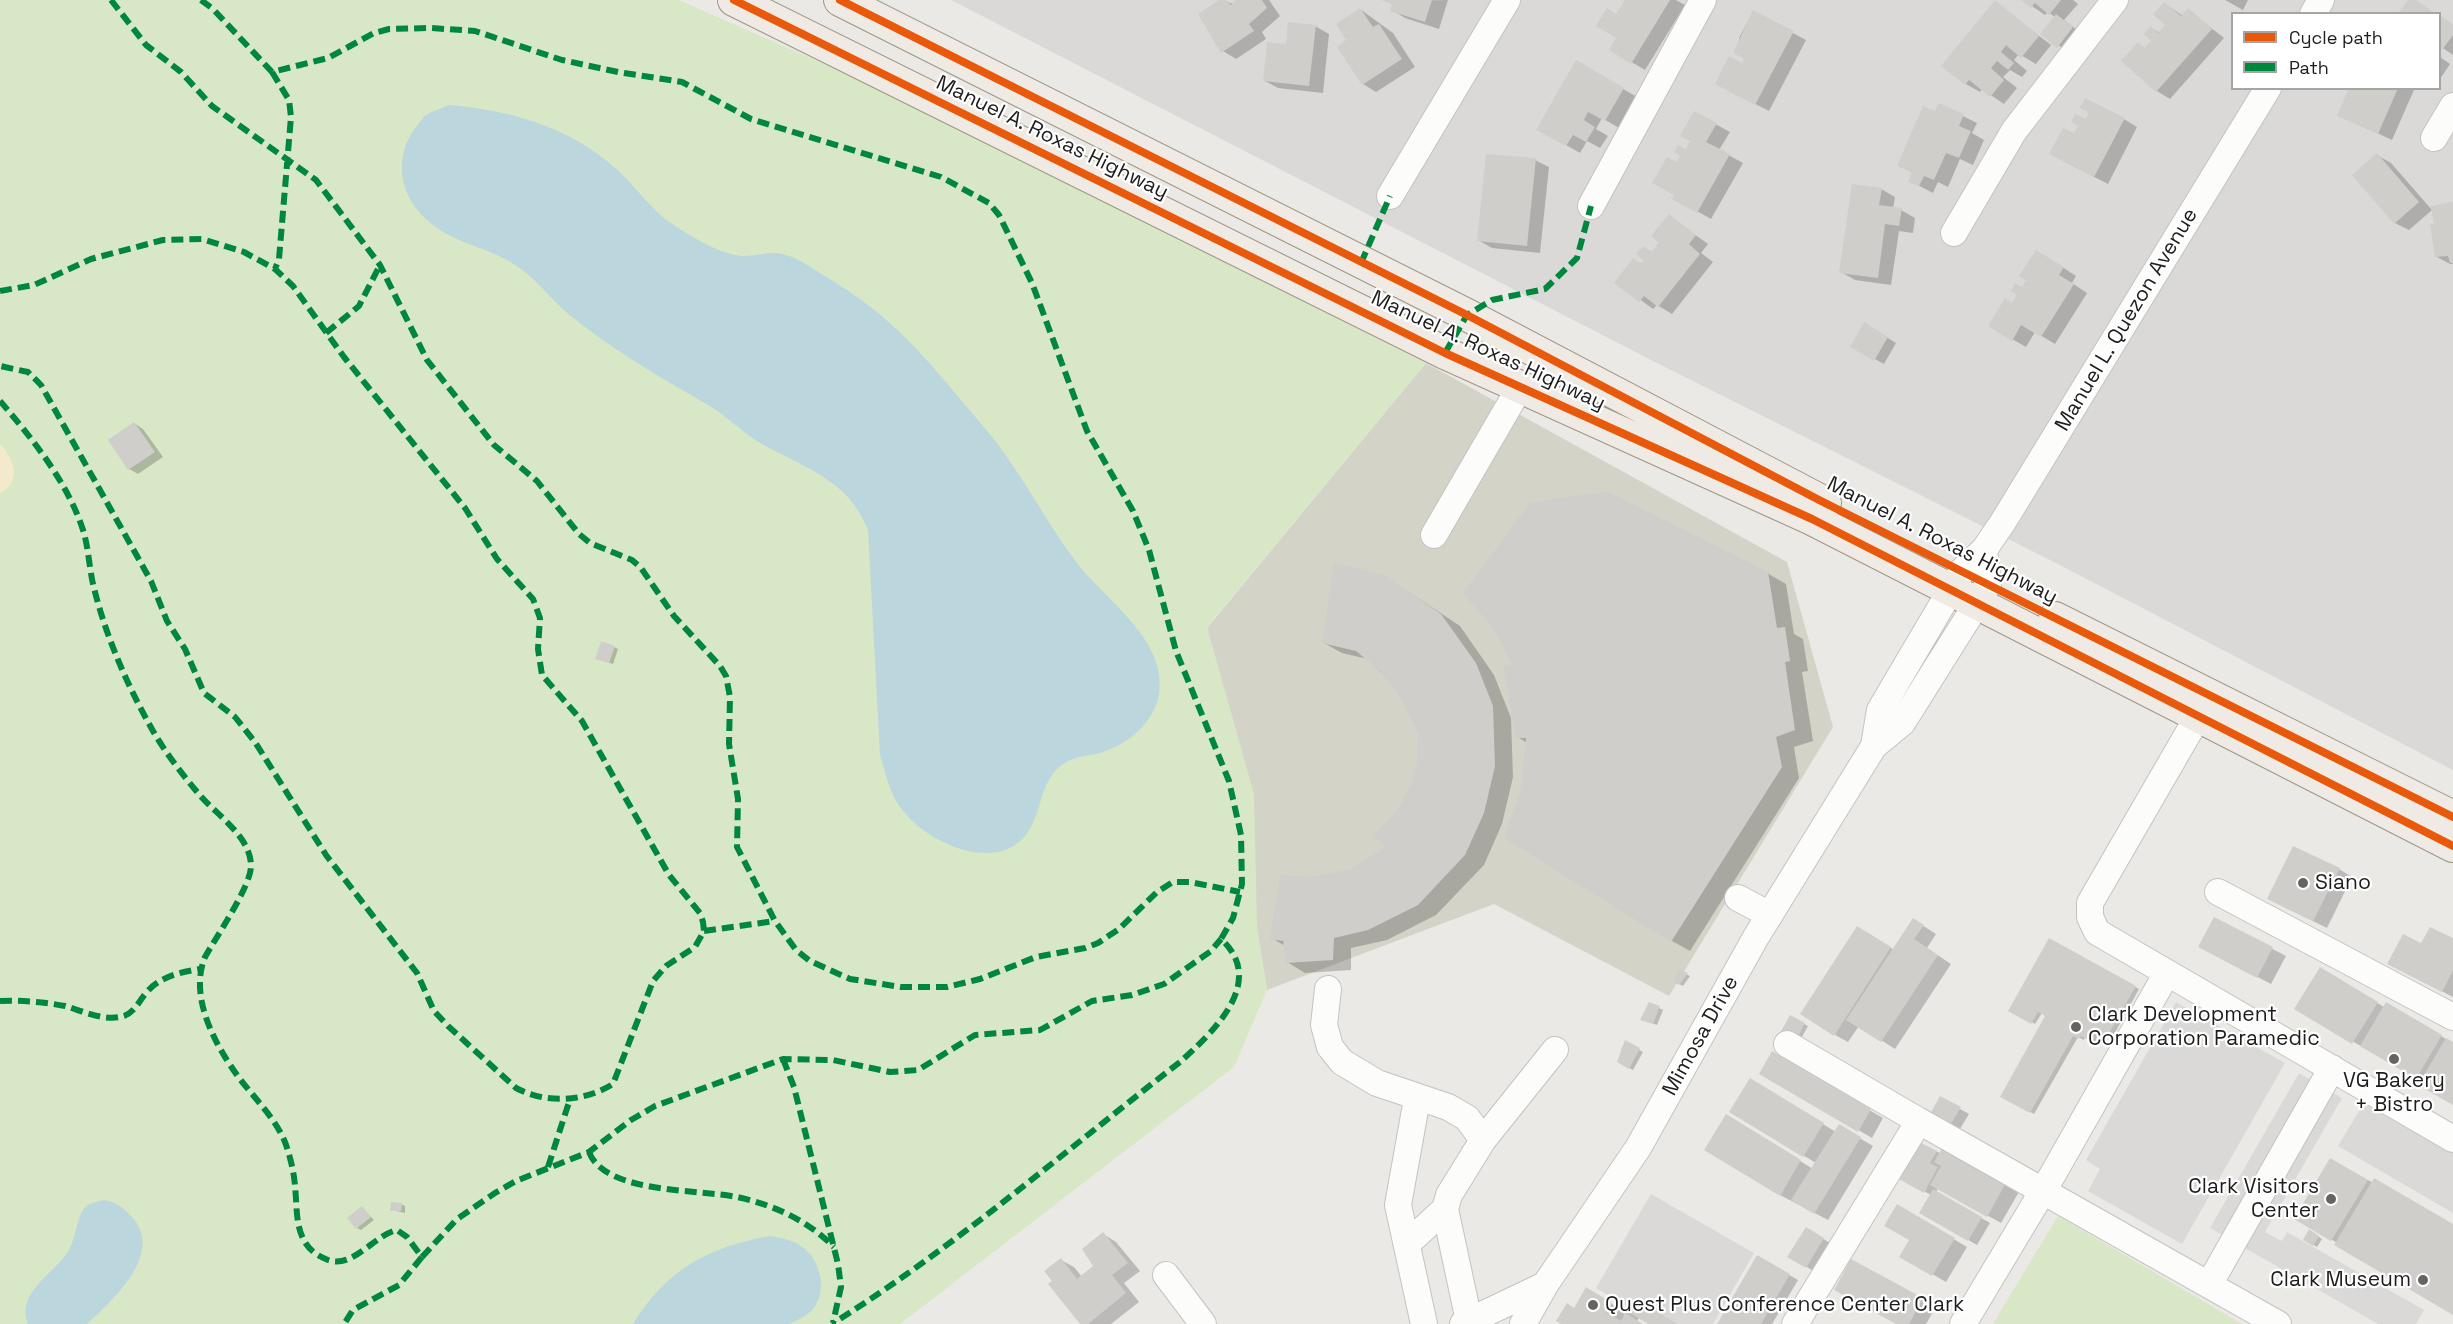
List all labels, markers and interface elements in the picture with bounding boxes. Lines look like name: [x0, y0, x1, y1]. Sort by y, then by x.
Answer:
legend: [2231, 12, 2441, 90]
text: Cycle path: [2289, 26, 2383, 49]
text: Path: [2289, 56, 2329, 79]
street label: Manuel A. Roxas Highway: [932, 71, 1172, 205]
street label: Manuel L. Quezon Avenue: [2050, 204, 2204, 436]
street label: Manuel A. Roxas Highway: [1367, 286, 1609, 416]
street label: Manuel A. Roxas Highway: [1823, 472, 2061, 610]
place label: Siano: [2315, 870, 2371, 896]
marker: Siano: [2296, 876, 2310, 890]
street label: Mimosa Drive: [1658, 972, 1744, 1100]
place label: Clark Development Corporation Paramedic: [2088, 1002, 2320, 1052]
marker: Clark Development Corporation Paramedic: [2069, 1020, 2083, 1034]
marker: VG Bakery + Bistro: [2387, 1052, 2401, 1066]
place label: VG Bakery + Bistro: [2343, 1068, 2445, 1118]
place label: Clark Visitors Center: [2188, 1174, 2319, 1224]
marker: Clark Visitors Center: [2324, 1192, 2338, 1206]
place label: Clark Museum: [2270, 1267, 2411, 1293]
marker: Clark Museum: [2416, 1273, 2430, 1287]
place label: Quest Plus Conference Center Clark: [1605, 1292, 1964, 1318]
marker: Quest Plus Conference Center Clark: [1586, 1298, 1600, 1312]

